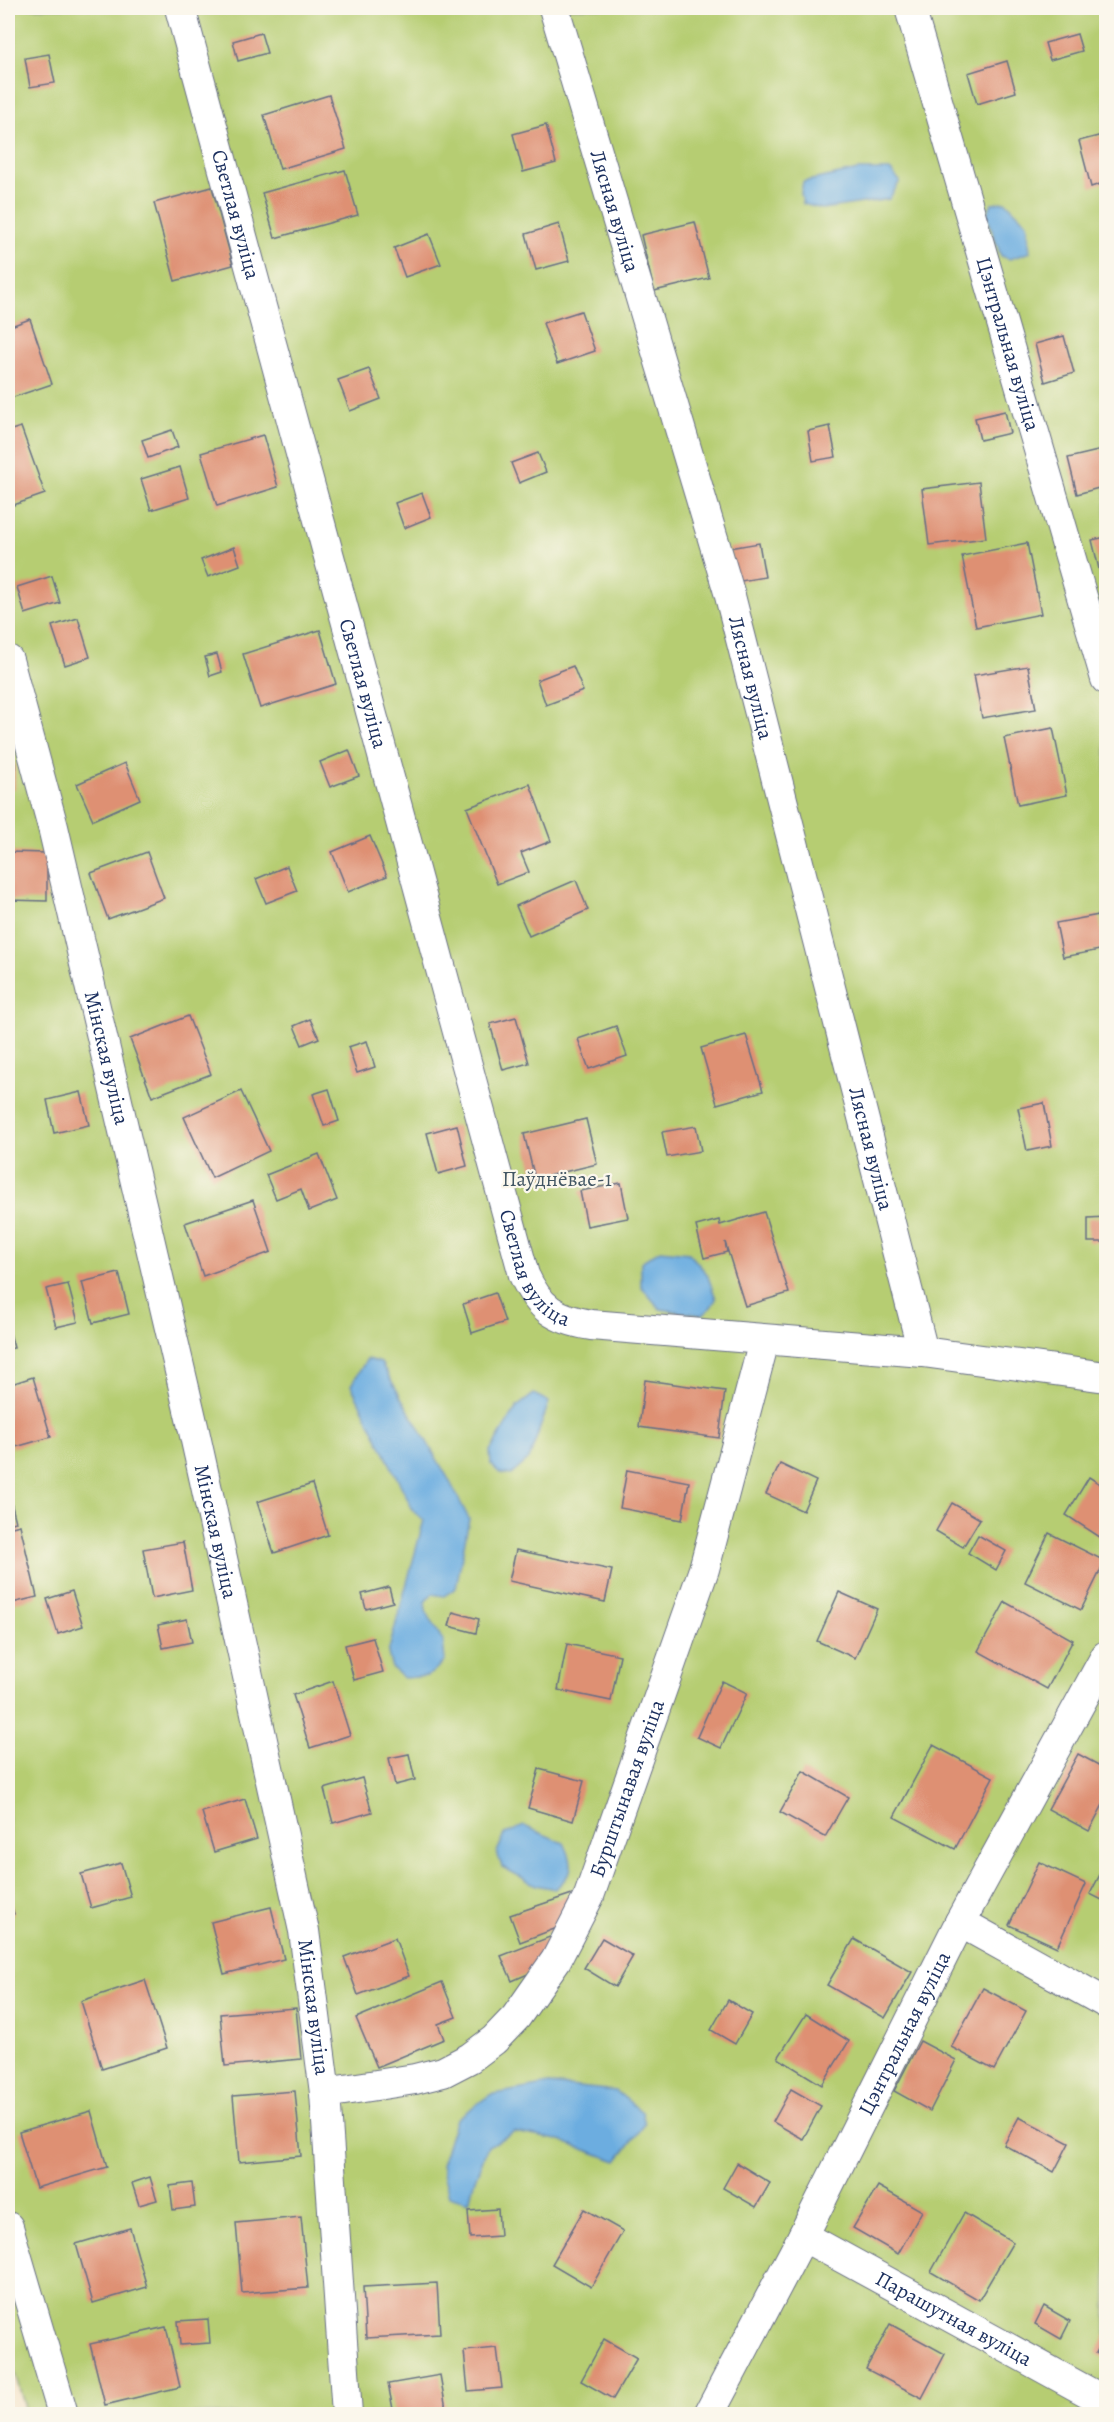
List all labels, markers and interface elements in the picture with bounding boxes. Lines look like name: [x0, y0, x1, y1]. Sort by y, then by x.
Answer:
street label: Светлая вуліца: [205, 147, 267, 283]
street label: Лясная вуліца: [583, 147, 646, 276]
street label: Цэнтральная вуліца: [969, 254, 1047, 435]
street label: Лясная вуліца: [722, 613, 780, 743]
street label: Светлая вуліца: [332, 616, 394, 752]
street label: Мінская вуліца: [78, 988, 136, 1128]
street label: Лясная вуліца: [842, 1084, 900, 1214]
park label: Паўднёвае-1: [502, 1165, 612, 1193]
street label: Светлая вуліца: [493, 1206, 574, 1333]
street label: Мінская вуліца: [188, 1462, 245, 1601]
street label: Бурштынавая вуліца: [583, 1695, 671, 1881]
street label: Мінская вуліца: [291, 1938, 337, 2077]
street label: Цэнтральная вуліца: [852, 1946, 957, 2120]
street label: Парашутная вуліца: [871, 2264, 1037, 2373]

